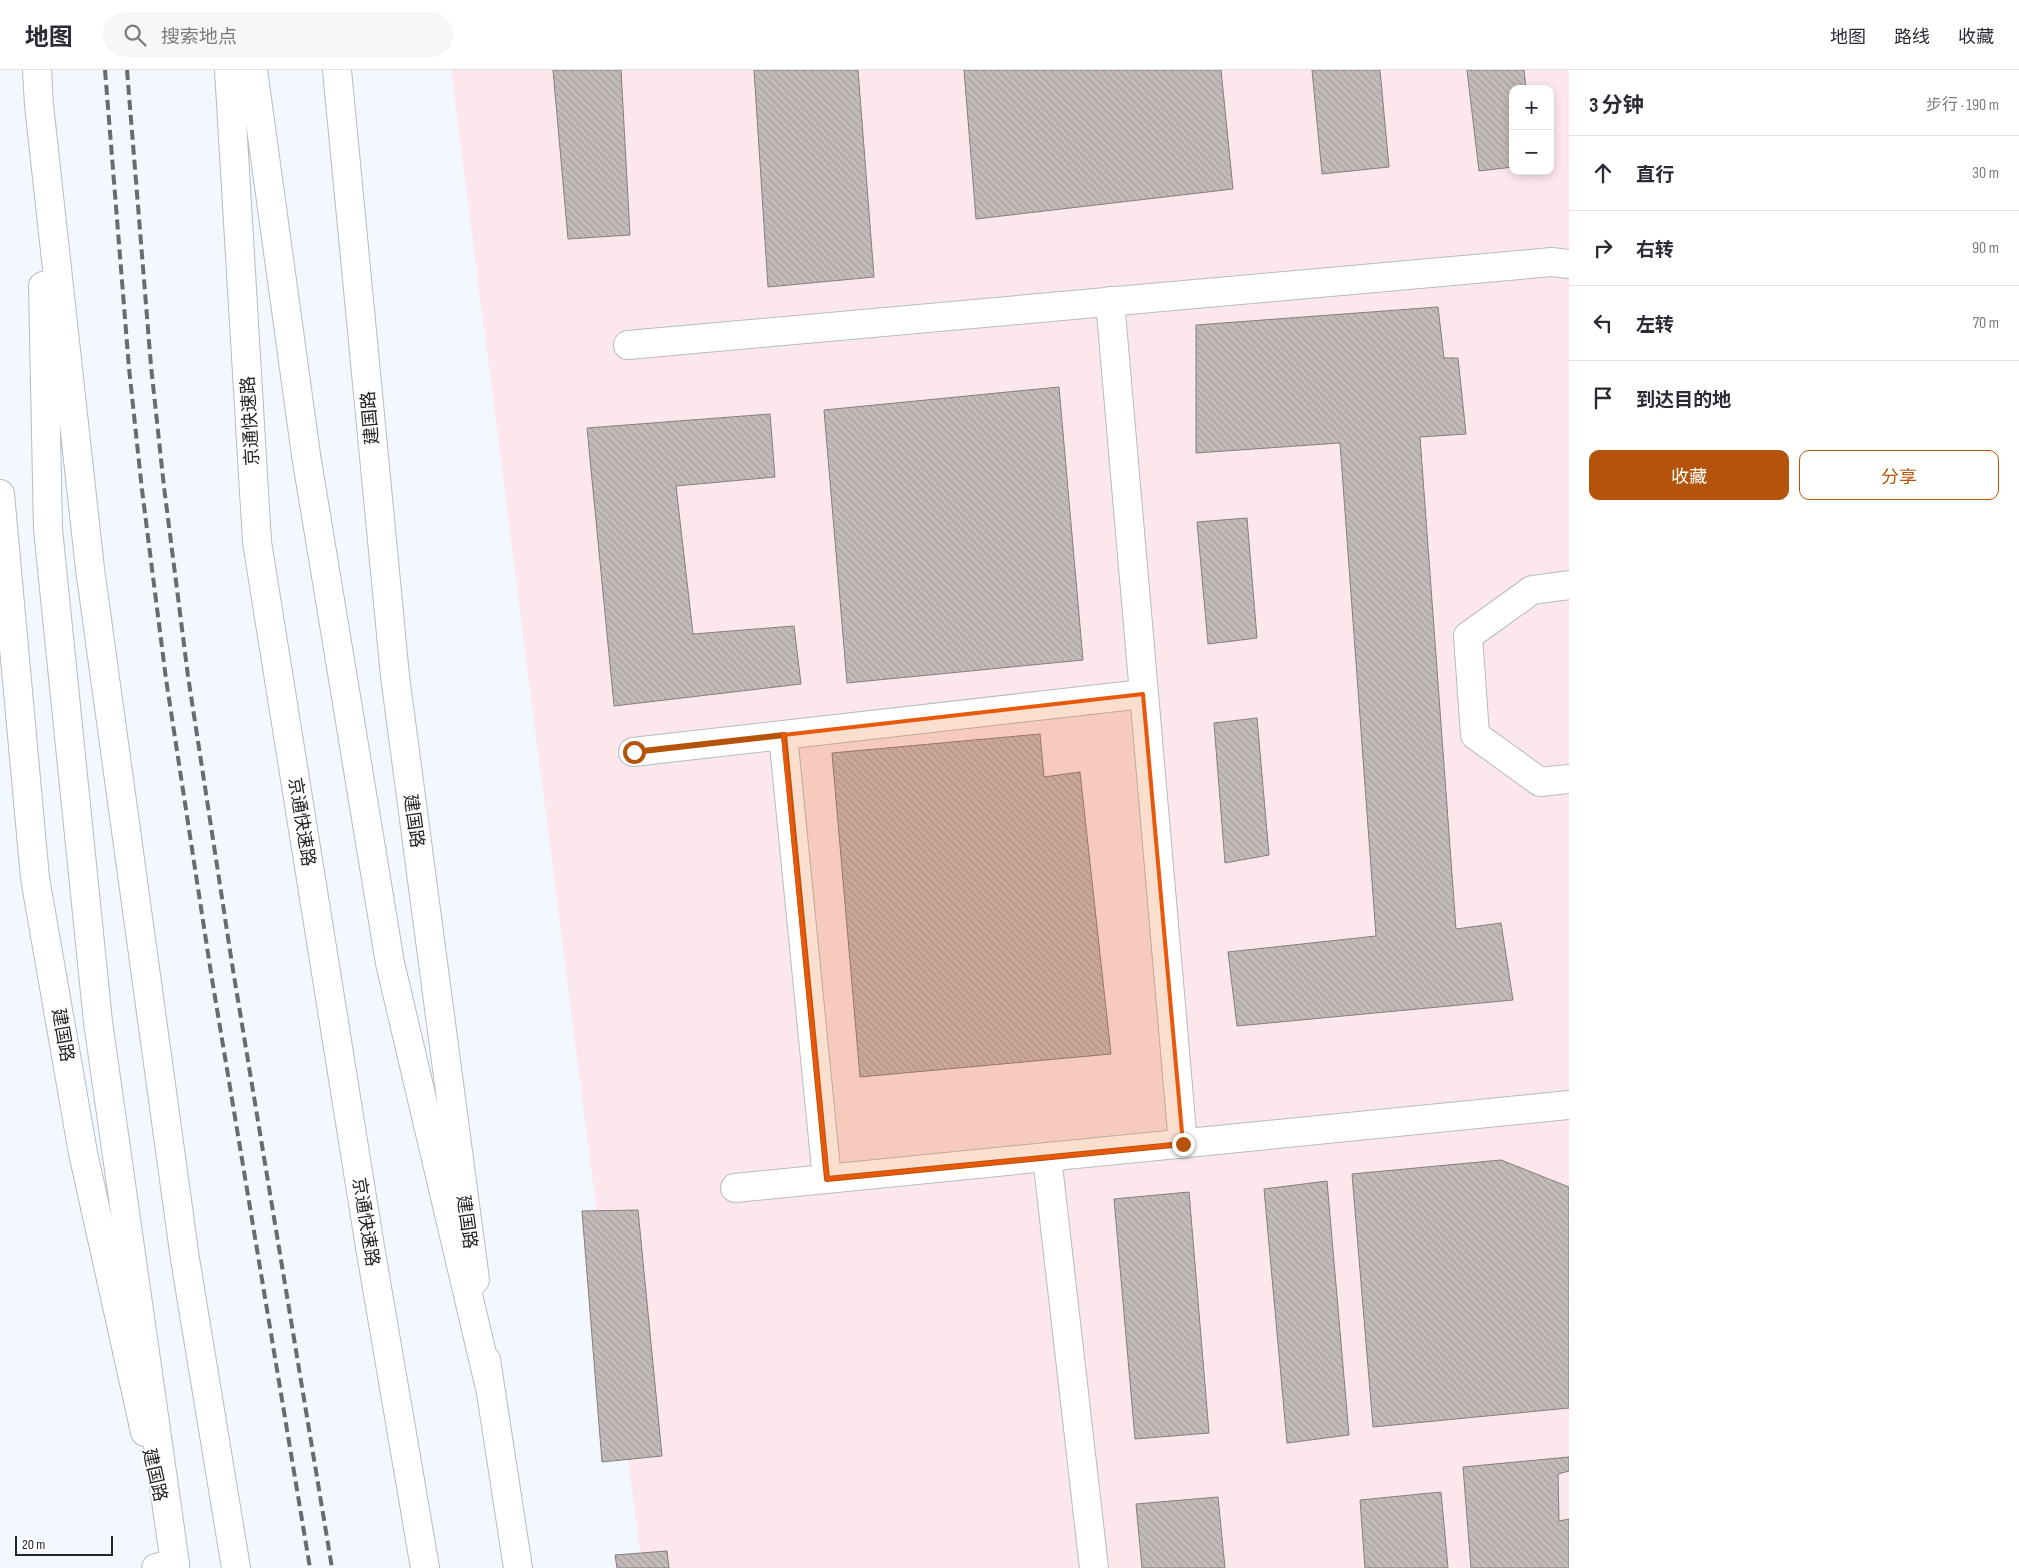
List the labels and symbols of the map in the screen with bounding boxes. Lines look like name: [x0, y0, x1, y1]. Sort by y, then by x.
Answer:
street label: 京通快速路: [238, 375, 263, 466]
street label: 建国路: [358, 390, 383, 446]
route start: [623, 741, 646, 764]
street label: 京通快速路: [284, 776, 319, 868]
street label: 建国路: [399, 793, 428, 849]
street label: 建国路: [47, 1007, 78, 1063]
route end: [1172, 1133, 1195, 1156]
street label: 京通快速路: [348, 1176, 383, 1268]
street label: 建国路: [452, 1194, 481, 1250]
street label: 建国路: [138, 1446, 171, 1504]
scale bar: [15, 1533, 112, 1556]

